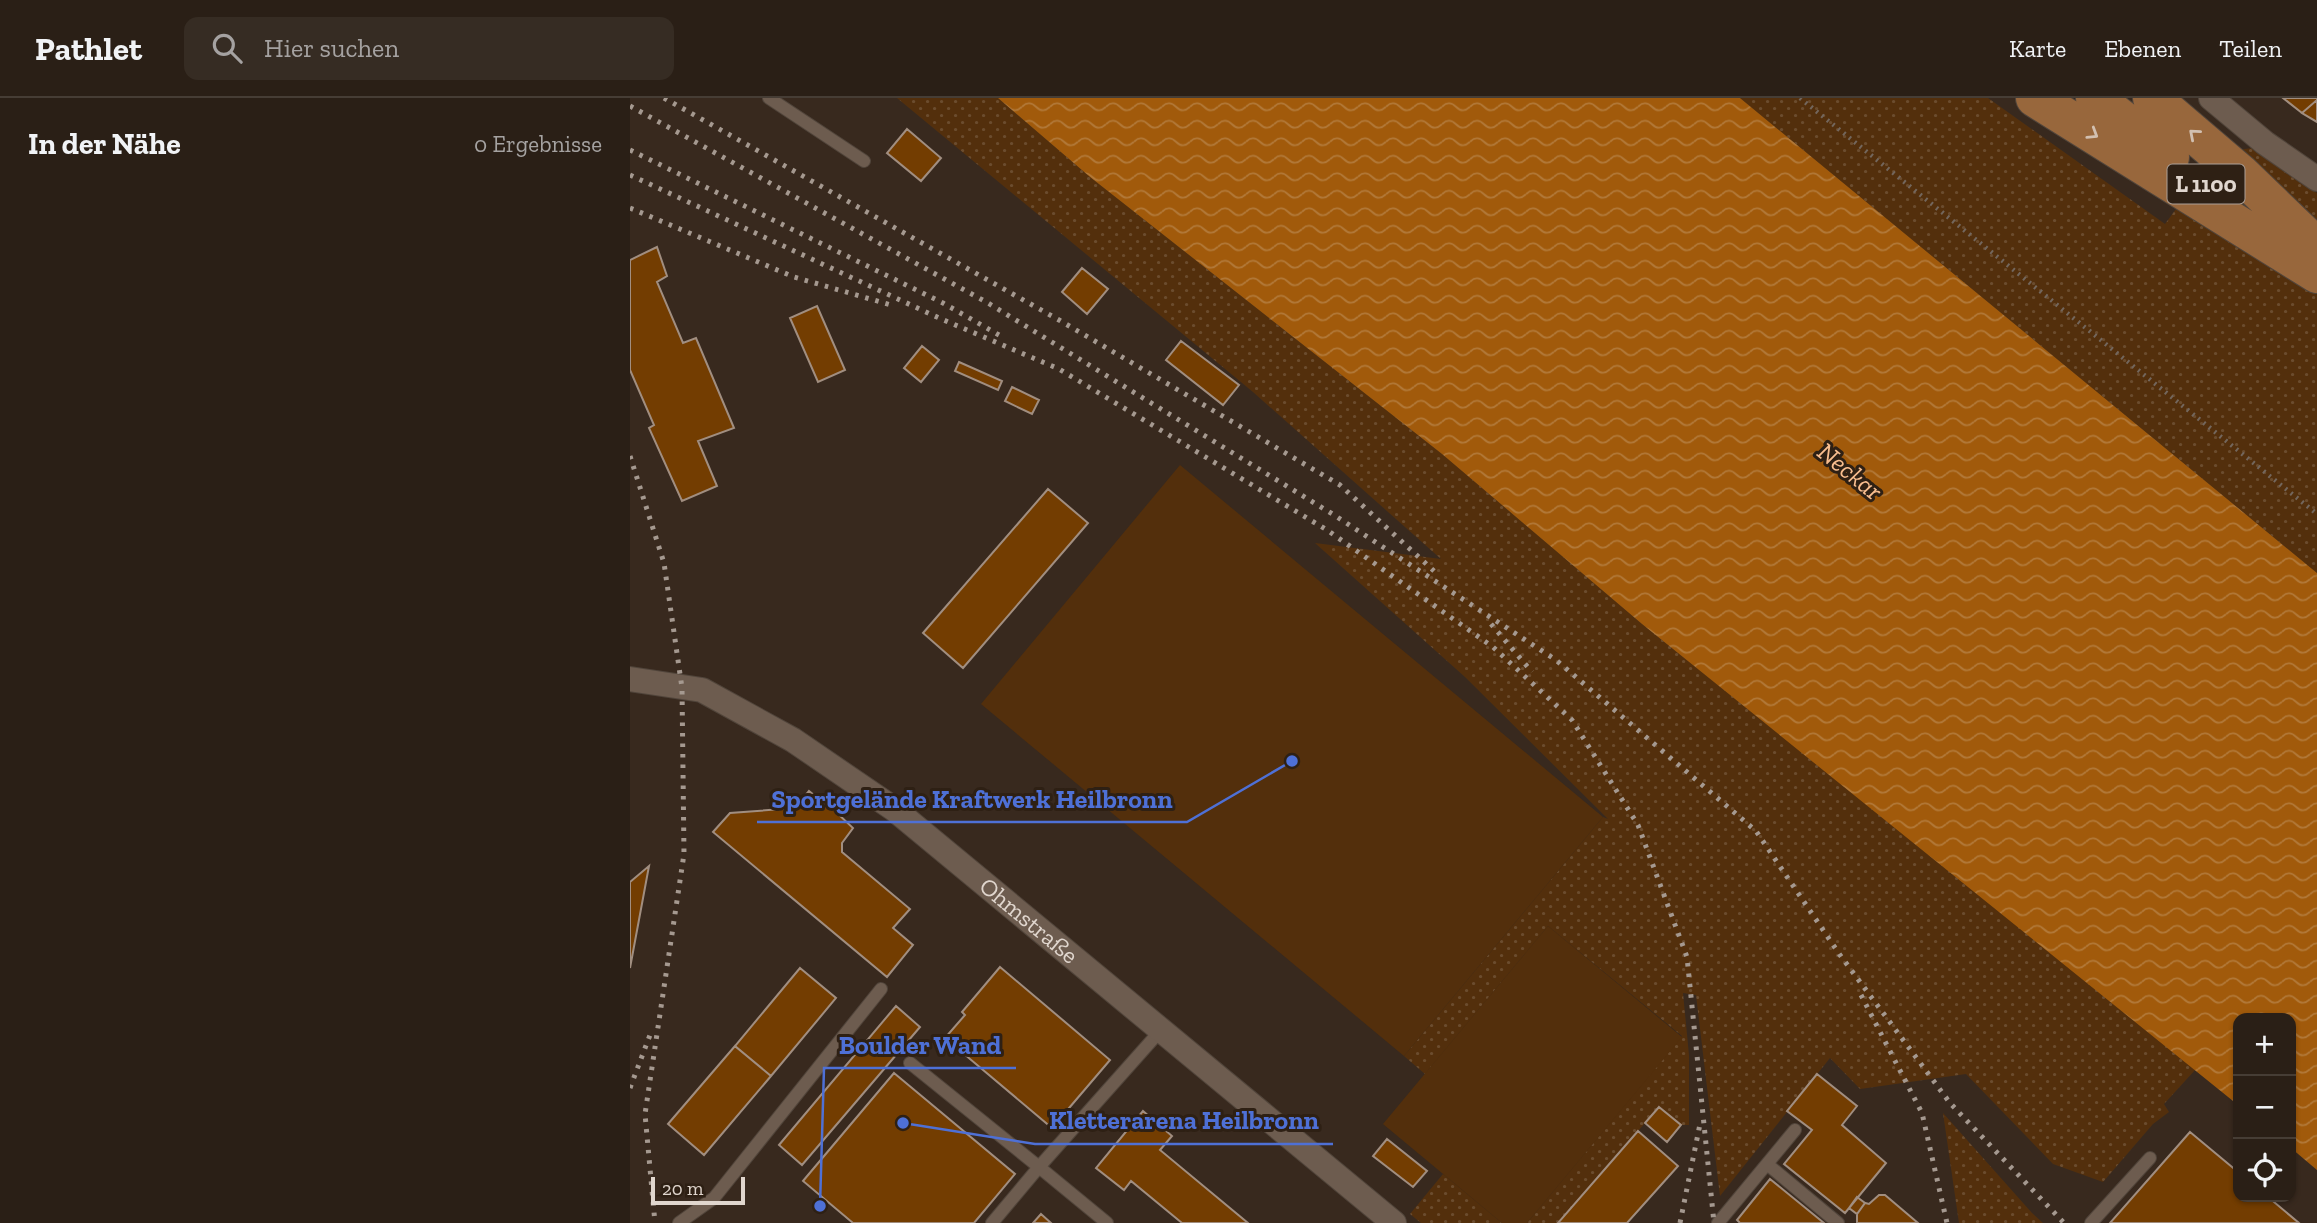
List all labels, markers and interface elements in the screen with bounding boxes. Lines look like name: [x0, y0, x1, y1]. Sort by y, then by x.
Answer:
search box: [184, 17, 674, 80]
text: Pathlet: [35, 29, 142, 68]
icon: search: [208, 29, 246, 67]
text: Hier suchen: [264, 32, 399, 64]
text: Karte: [2009, 34, 2066, 63]
text: Ebenen: [2104, 34, 2181, 63]
text: Teilen: [2219, 34, 2282, 63]
text: In der Nähe: [28, 126, 181, 162]
one-way arrow: [2085, 126, 2098, 139]
text: 0 Ergebnisse: [474, 130, 602, 158]
one-way arrow: [2190, 130, 2203, 142]
road number: L 1100: [2168, 164, 2244, 204]
water label: Neckar: [1811, 435, 1889, 507]
callout: Sportgelände Kraftwerk Heilbronn: [757, 775, 1187, 822]
text: Sportgelände Kraftwerk Heilbronn: [771, 783, 1173, 815]
street label: Ohmstraße: [974, 871, 1084, 969]
map controls: [2233, 1013, 2296, 1202]
button: +: [2233, 1013, 2296, 1076]
callout: Boulder Wand: [824, 1021, 1016, 1068]
text: Boulder Wand: [839, 1029, 1001, 1061]
button: −: [2233, 1076, 2296, 1139]
callout: Kletterarena Heilbronn: [1035, 1097, 1333, 1144]
text: Kletterarena Heilbronn: [1049, 1104, 1320, 1136]
button: locate: [2233, 1139, 2296, 1202]
scale bar: [651, 1174, 746, 1206]
text: 20 m: [662, 1177, 703, 1200]

